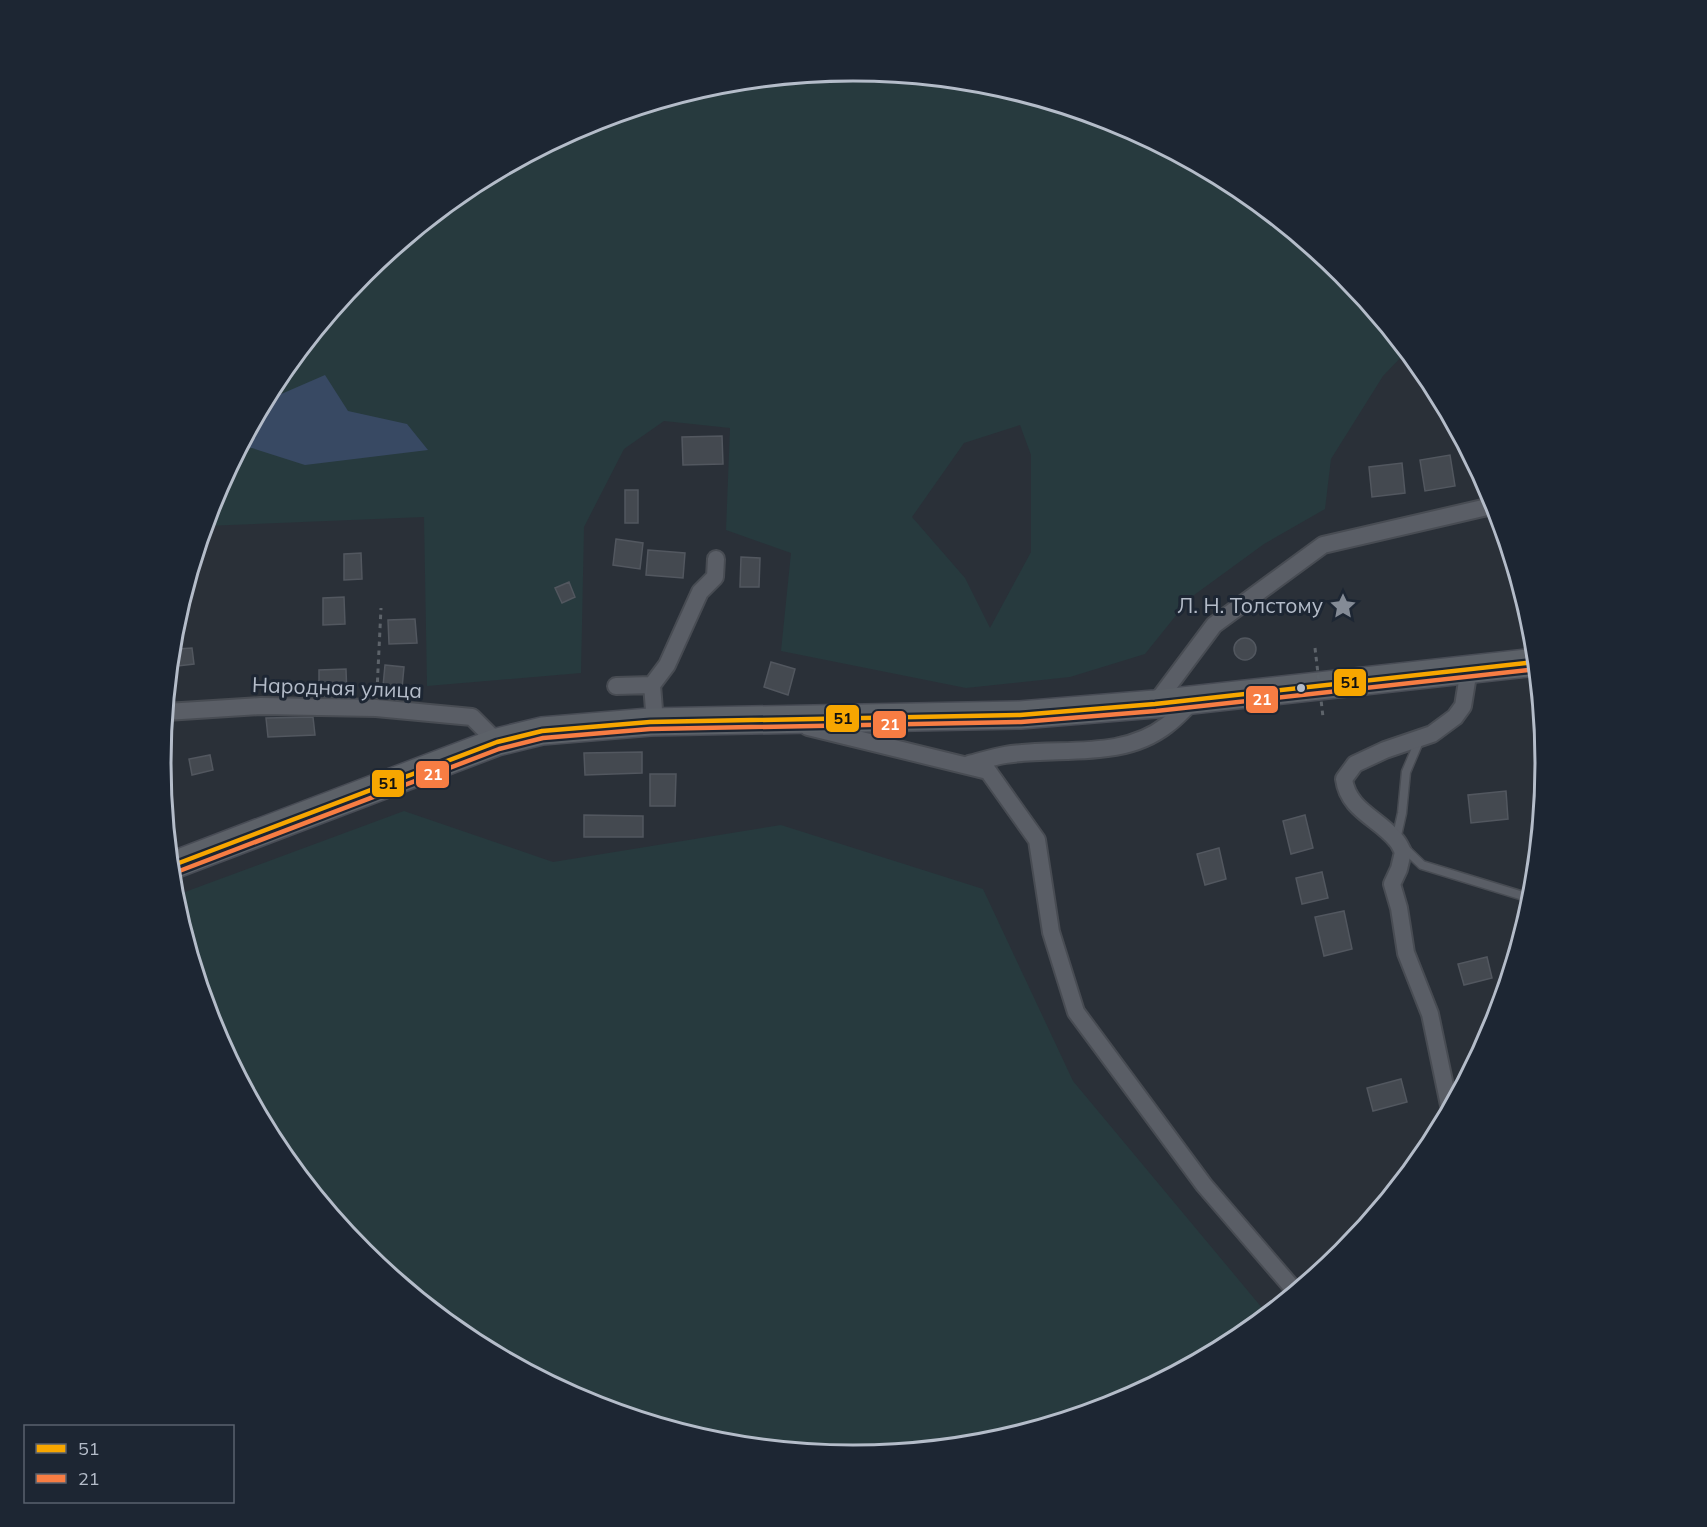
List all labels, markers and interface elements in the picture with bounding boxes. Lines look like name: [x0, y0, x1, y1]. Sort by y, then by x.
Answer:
place icon: Л. Н. Толстому: [1328, 591, 1358, 621]
place label: Л. Н. Толстому: [1177, 592, 1323, 618]
line badge: 51: [1333, 668, 1367, 697]
street label: Народная улица: [252, 671, 423, 703]
text: 51: [1340, 672, 1360, 692]
unlabelled marker: [1295, 682, 1307, 694]
line badge: 21: [1245, 685, 1279, 714]
text: 21: [1252, 689, 1272, 709]
line badge: 51: [825, 704, 860, 733]
text: 51: [833, 708, 853, 728]
line badge: 21: [872, 710, 907, 739]
text: 21: [880, 714, 900, 734]
line badge: 21: [415, 760, 450, 789]
text: 21: [423, 764, 443, 784]
line badge: 51: [371, 769, 405, 798]
text: 51: [378, 773, 398, 793]
legend: [24, 1425, 234, 1503]
text: 51: [78, 1437, 100, 1460]
text: 21: [78, 1467, 100, 1490]

